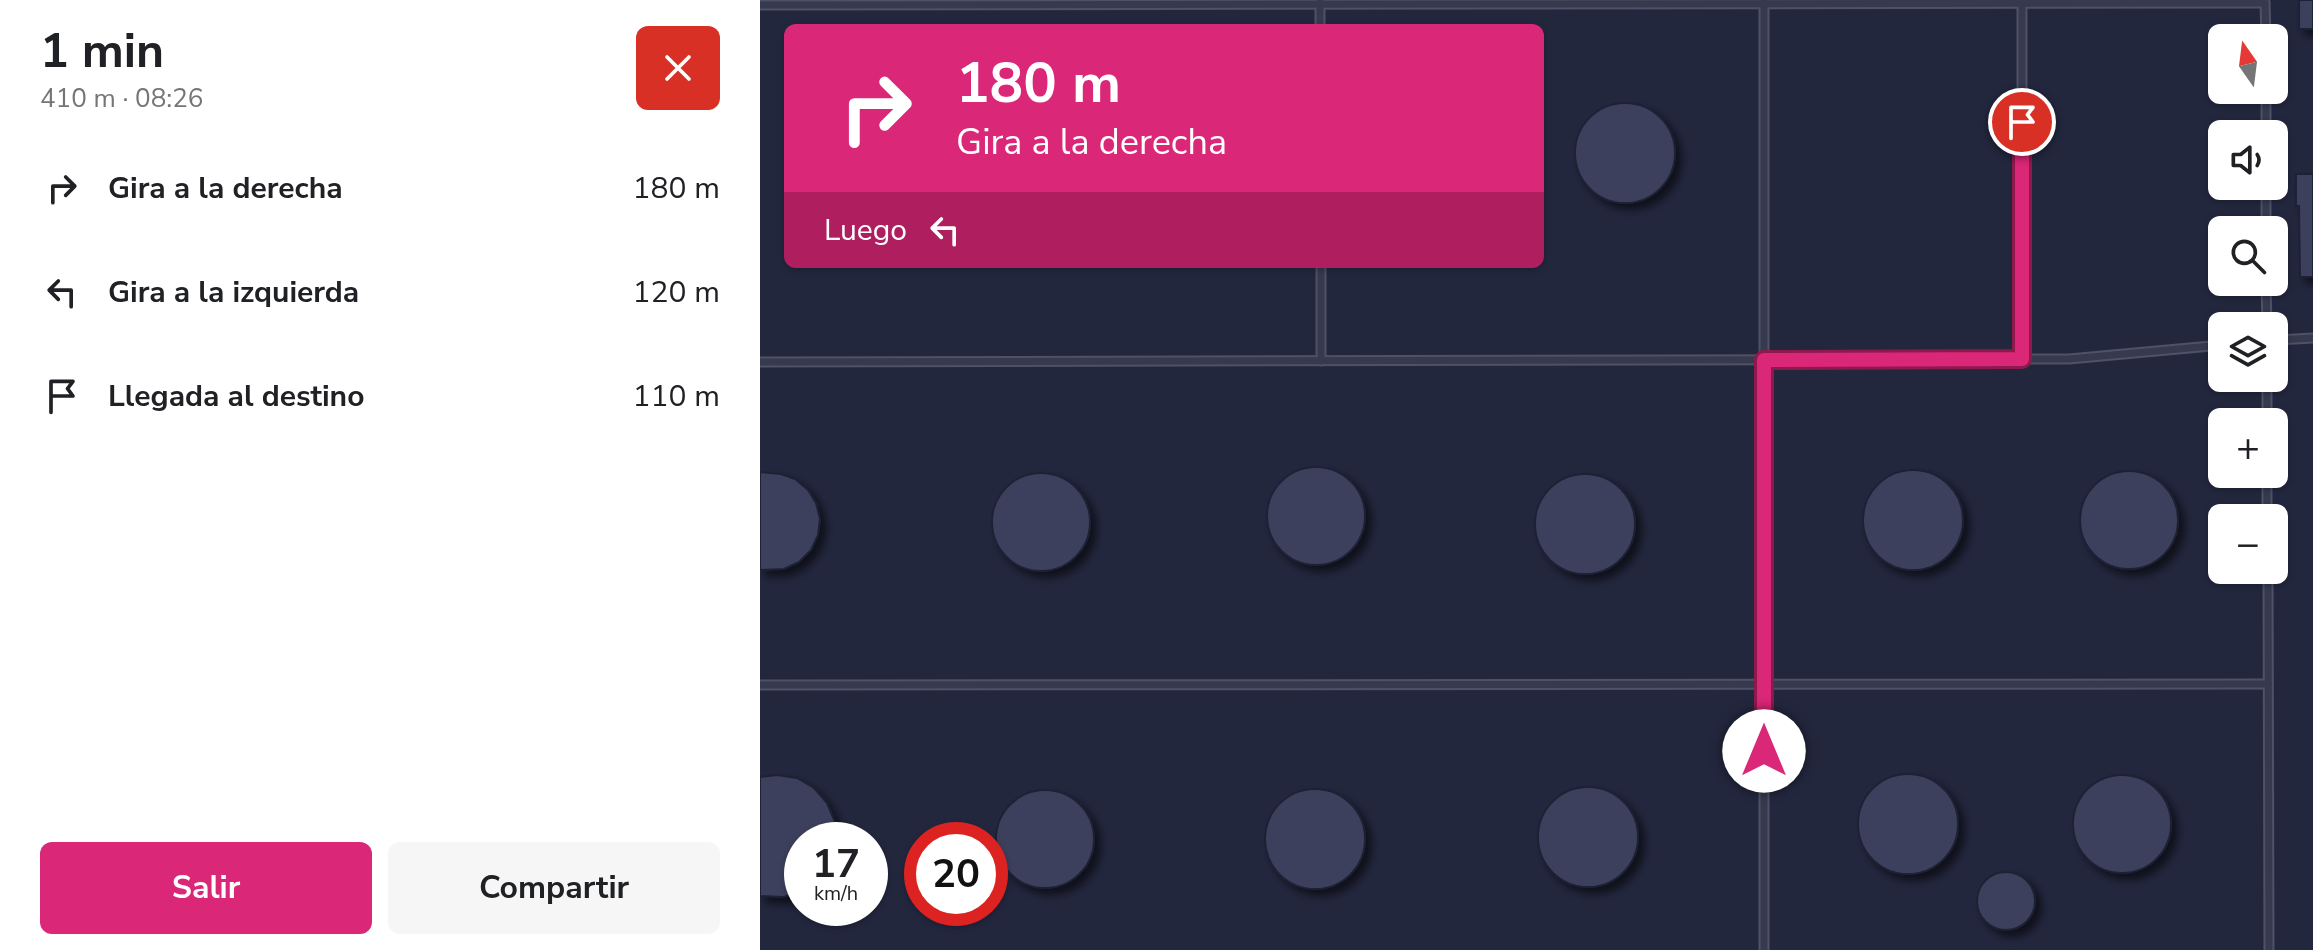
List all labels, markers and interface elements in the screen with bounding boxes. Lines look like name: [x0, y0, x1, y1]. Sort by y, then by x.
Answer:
text: 1 min: [40, 18, 164, 84]
north arrow: [2208, 24, 2288, 104]
map controls: [2208, 24, 2288, 584]
button: close: [636, 26, 720, 110]
text: 180 m: [956, 45, 1121, 122]
icon: right: [824, 56, 928, 160]
text: 410 m · 08:26: [40, 81, 203, 116]
pin: [1988, 88, 2056, 156]
icon: arrive: [2000, 100, 2044, 144]
text: Gira a la derecha: [956, 118, 1227, 167]
button: sound: [2208, 120, 2288, 200]
icon: right: [40, 166, 84, 210]
text: Gira a la derecha: [108, 168, 343, 209]
text: 180 m: [633, 168, 720, 209]
icon: left: [923, 208, 967, 252]
text: Luego: [824, 210, 907, 251]
button: search: [2208, 216, 2288, 296]
icon: left: [40, 270, 84, 314]
text: Gira a la izquierda: [108, 272, 359, 313]
text: 120 m: [633, 272, 720, 313]
button: layers: [2208, 312, 2288, 392]
icon: arrive: [40, 374, 84, 418]
text: Llegada al destino: [108, 376, 364, 417]
text: 110 m: [633, 376, 720, 417]
button: +: [2208, 408, 2288, 488]
button: −: [2208, 504, 2288, 584]
position arrow: [1722, 709, 1806, 793]
speed limit sign: 20: [904, 822, 1008, 926]
text: 17: [812, 837, 860, 891]
button: Salir: [40, 842, 372, 934]
button: Compartir: [388, 842, 720, 934]
text: km/h: [814, 880, 858, 907]

